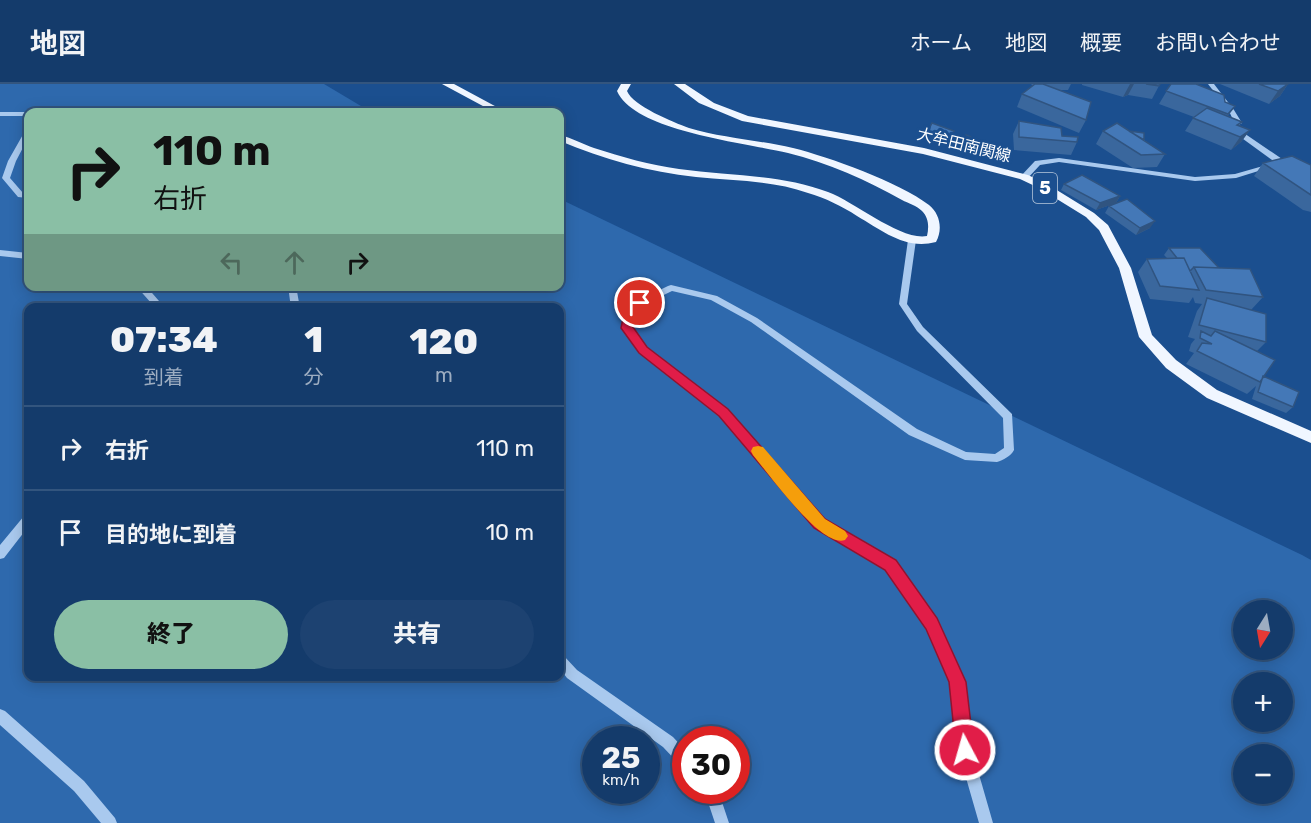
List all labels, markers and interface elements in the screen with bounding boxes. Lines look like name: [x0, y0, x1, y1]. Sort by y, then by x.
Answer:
text: 地図: [30, 27, 86, 60]
text: ホーム: [910, 30, 972, 55]
text: 地図: [1005, 30, 1047, 55]
text: 概要: [1080, 30, 1122, 55]
text: お問い合わせ: [1155, 30, 1281, 55]
street label: 大牟田南関線: [915, 124, 1013, 166]
text: 110 m: [153, 126, 271, 176]
icon: right: [54, 132, 132, 210]
road number: 5: [1033, 173, 1057, 203]
text: 右折: [153, 183, 207, 215]
icon: left: [215, 246, 248, 279]
icon: ahead: [278, 246, 311, 279]
icon: right: [341, 246, 374, 279]
pin: [614, 277, 665, 328]
icon: arrive: [623, 286, 656, 319]
text: 07:34: [110, 318, 218, 361]
text: 1: [304, 318, 323, 361]
text: 120: [410, 320, 478, 363]
text: m: [435, 363, 453, 387]
text: 到着: [144, 365, 184, 389]
text: 分: [304, 365, 324, 389]
icon: right: [54, 432, 87, 465]
text: 110 m: [476, 435, 534, 462]
text: 右折: [105, 437, 149, 464]
icon: arrive: [54, 516, 87, 549]
text: 10 m: [486, 519, 534, 546]
text: 目的地に到着: [105, 521, 237, 548]
button: 終了: [54, 600, 288, 669]
button: 共有: [300, 600, 534, 669]
north arrow: [1233, 600, 1293, 660]
map controls: [1233, 600, 1293, 804]
button: +: [1233, 672, 1293, 732]
position arrow: [933, 718, 997, 782]
speed limit sign: 30: [672, 726, 750, 804]
text: 25: [602, 740, 640, 776]
button: −: [1233, 744, 1293, 804]
text: km/h: [602, 771, 640, 789]

